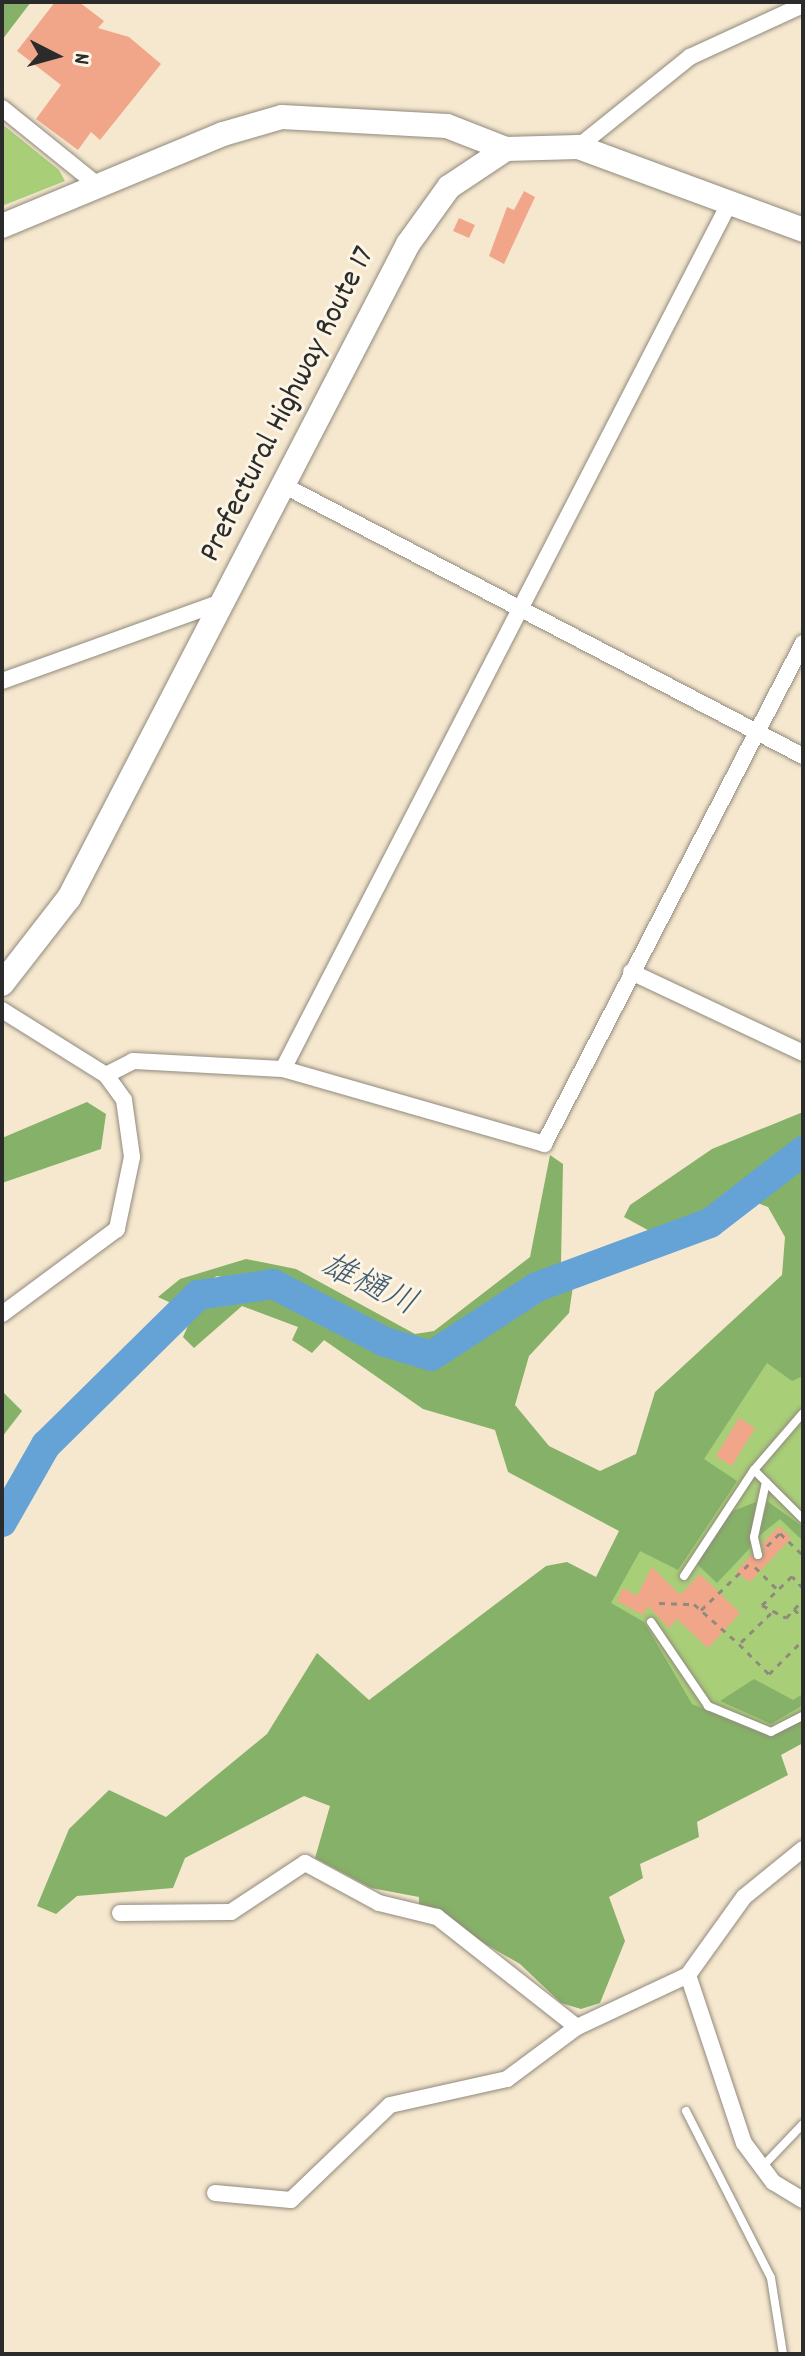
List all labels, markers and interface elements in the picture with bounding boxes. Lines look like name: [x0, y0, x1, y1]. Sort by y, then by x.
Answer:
north arrow: [16, 16, 96, 96]
text: N: [64, 52, 96, 66]
street label: Prefectural Highway Route 17: [193, 241, 385, 569]
water label: 雄樋川: [313, 1247, 423, 1327]

